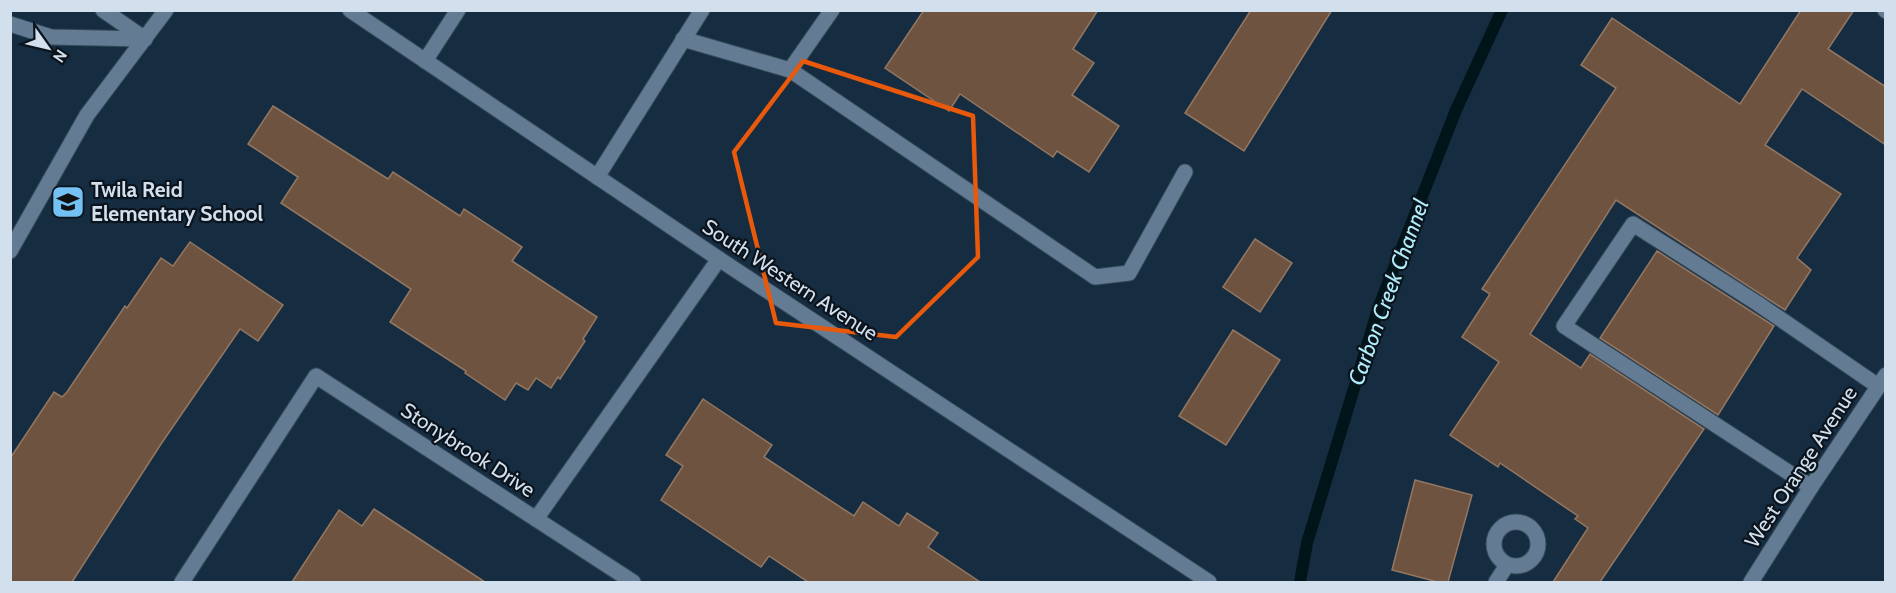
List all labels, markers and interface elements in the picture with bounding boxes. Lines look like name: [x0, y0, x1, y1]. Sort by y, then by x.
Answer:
north arrow: [18, 18, 78, 78]
text: N: [49, 46, 71, 66]
place label: Twila Reid Elementary School: [91, 177, 264, 226]
school or university icon: Twila Reid Elementary School: [50, 184, 86, 220]
water label: Carbon Creek Channel: [1342, 195, 1435, 389]
street label: South Western Avenue: [698, 214, 883, 346]
street label: West Orange Avenue: [1739, 381, 1862, 552]
street label: Stonybrook Drive: [397, 397, 540, 502]

